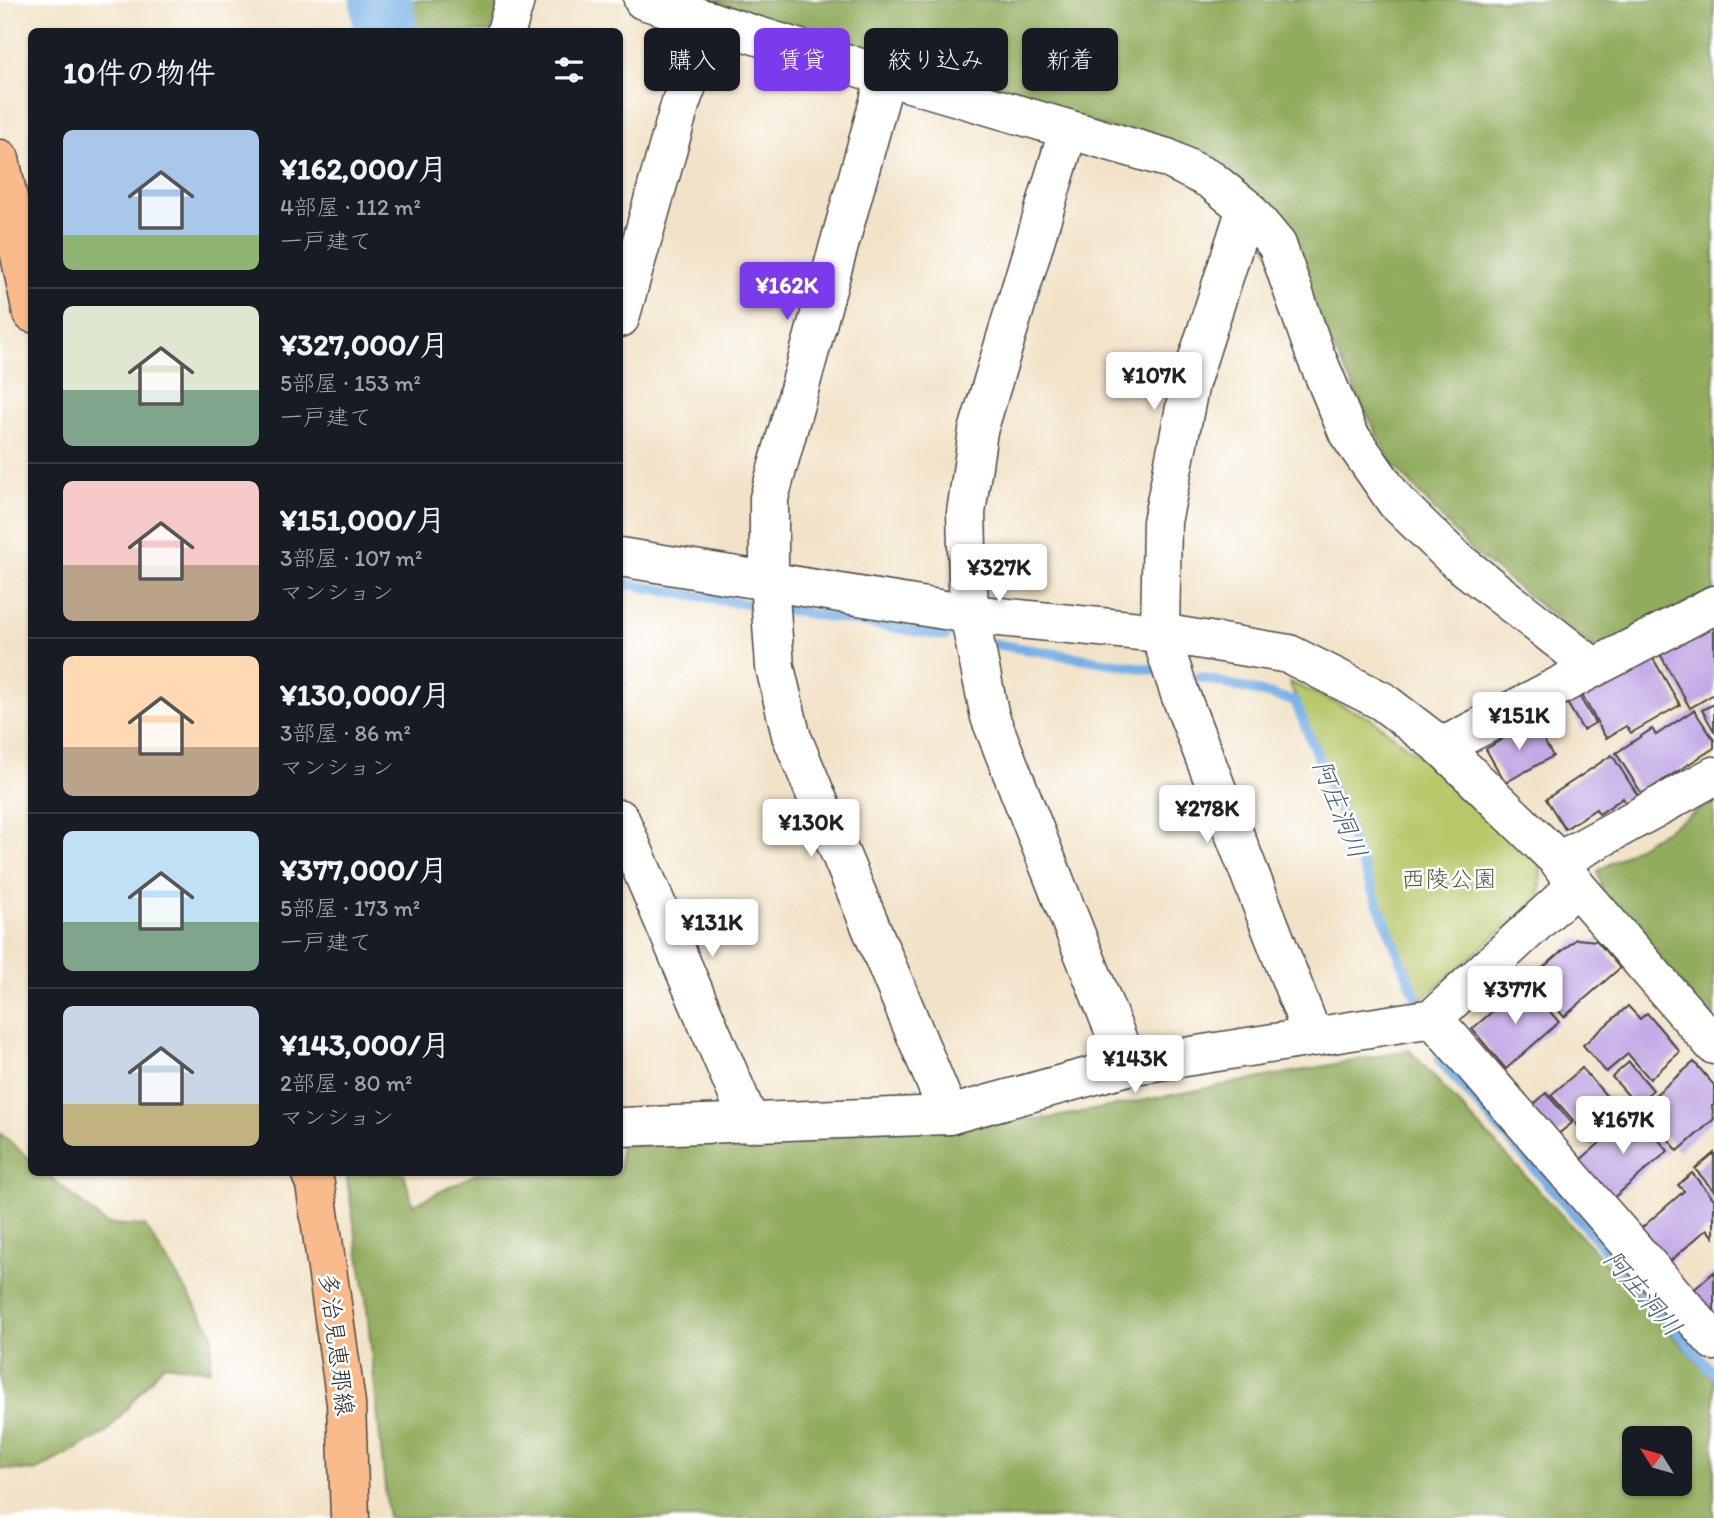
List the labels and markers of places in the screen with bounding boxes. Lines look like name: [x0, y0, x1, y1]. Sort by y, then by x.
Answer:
pin: ¥162K: [738, 262, 836, 322]
pin: ¥107K: [1105, 352, 1203, 412]
pin: ¥327K: [950, 544, 1048, 604]
pin: ¥151K: [1470, 692, 1568, 752]
pin: ¥278K: [1158, 786, 1256, 845]
pin: ¥130K: [762, 800, 860, 859]
pin: ¥131K: [663, 900, 761, 959]
pin: ¥377K: [1466, 967, 1564, 1026]
pin: ¥143K: [1086, 1036, 1184, 1095]
pin: ¥167K: [1574, 1096, 1672, 1156]

